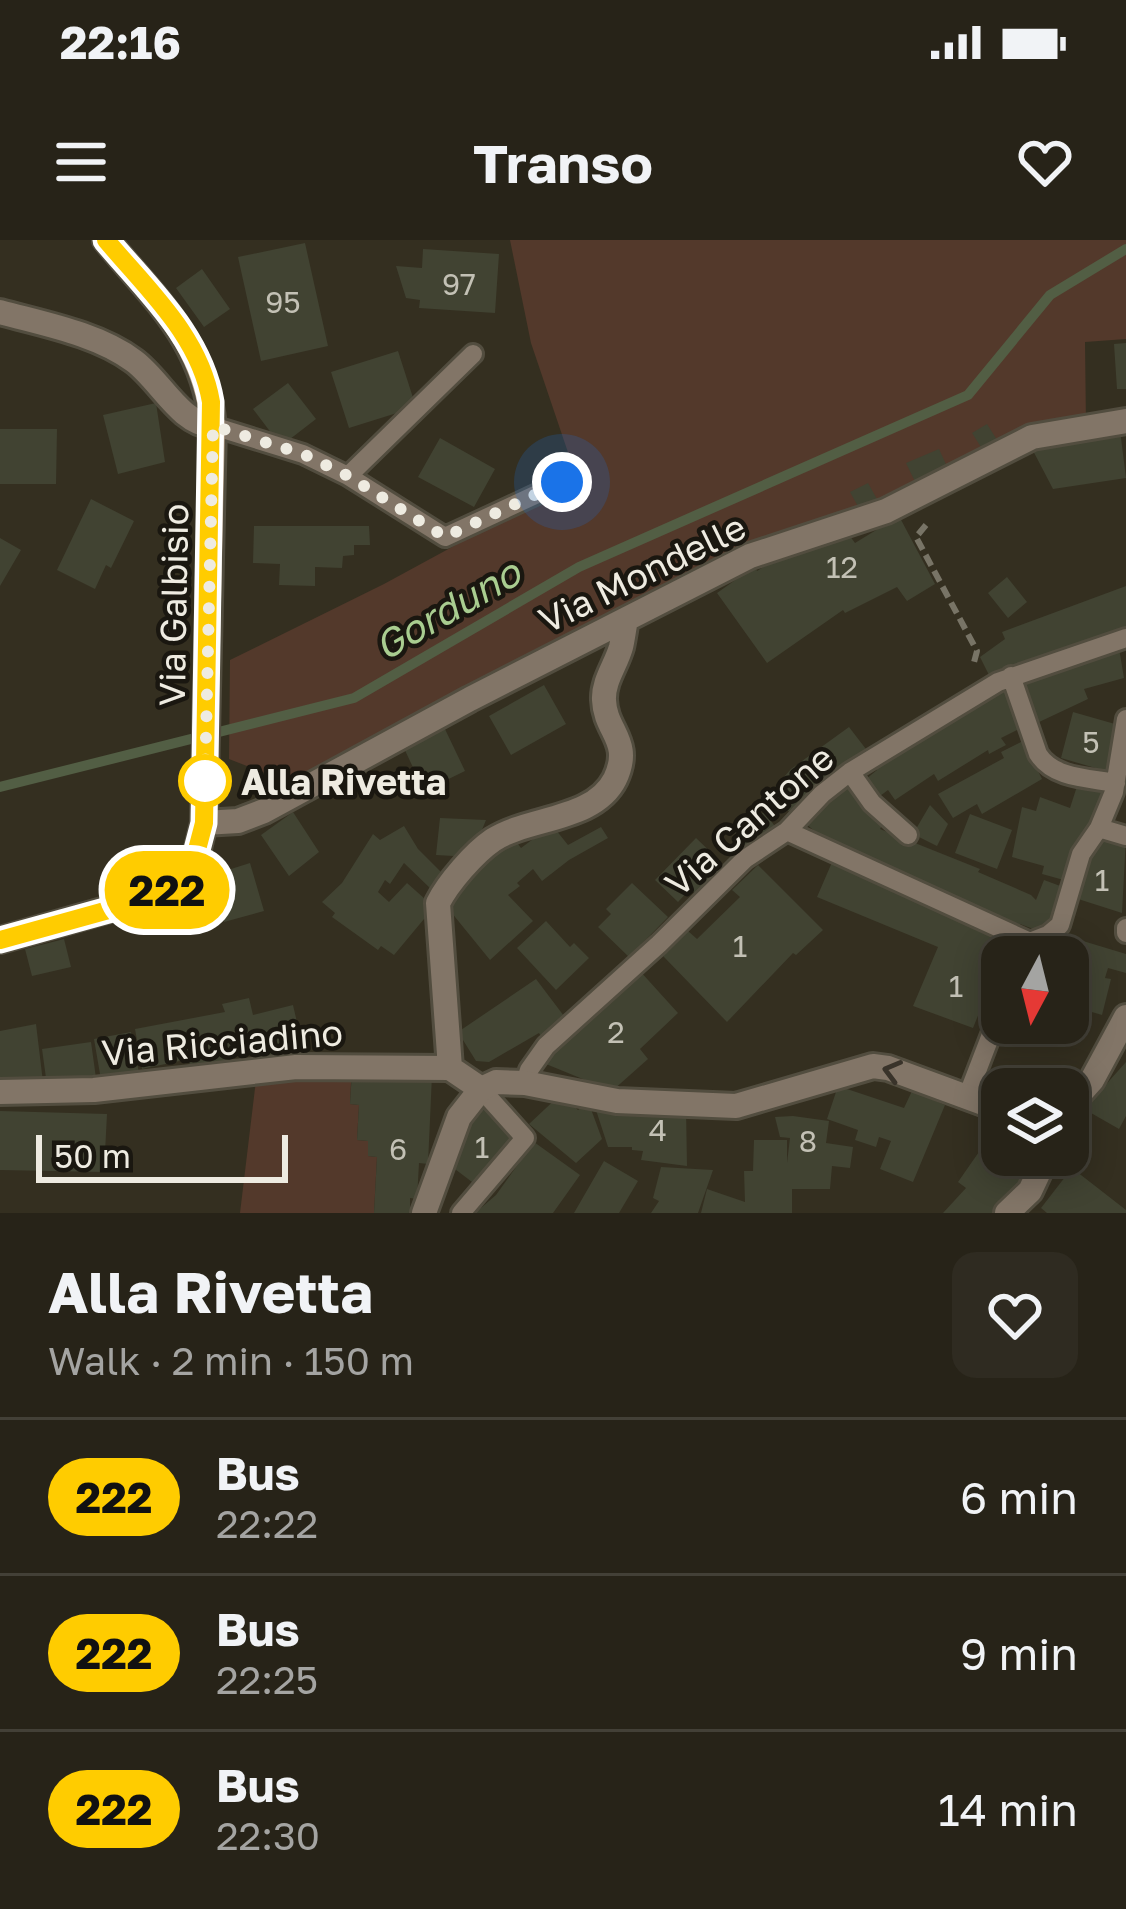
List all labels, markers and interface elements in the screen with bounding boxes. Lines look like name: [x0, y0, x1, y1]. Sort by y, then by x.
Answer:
text: 22:16: [60, 15, 181, 69]
icon: menu: [48, 129, 114, 195]
icon: heart: [1012, 129, 1078, 195]
text: Transo: [473, 130, 653, 195]
house number: 97: [442, 266, 476, 302]
house number: 95: [265, 284, 301, 320]
your location: [532, 452, 592, 512]
street label: Via Galbisio: [150, 503, 196, 707]
street label: Via Mondelle: [532, 504, 752, 642]
water label: Gorduno: [366, 547, 531, 670]
house number: 12: [826, 549, 858, 585]
house number: 5: [1082, 724, 1100, 760]
street label: Via Cantone: [656, 735, 842, 905]
marker: Alla Rivetta: [180, 756, 230, 806]
place label: Alla Rivetta: [241, 760, 446, 803]
line badge: 222: [98, 851, 236, 929]
house number: 1: [1095, 862, 1109, 898]
text: 222: [129, 865, 205, 915]
house number: 1: [733, 928, 747, 964]
north arrow: [981, 936, 1089, 1044]
map controls: [981, 936, 1089, 1176]
house number: 1: [949, 968, 963, 1004]
street label: Via Ricciadino: [100, 1010, 344, 1074]
house number: 2: [607, 1014, 625, 1050]
one-way arrow: [882, 1061, 903, 1086]
button: layers: [981, 1068, 1089, 1176]
house number: 4: [649, 1112, 667, 1148]
house number: 8: [799, 1123, 817, 1159]
scale bar: [36, 1129, 288, 1182]
house number: 1: [475, 1129, 489, 1165]
house number: 6: [389, 1131, 407, 1167]
text: 50 m: [54, 1136, 131, 1175]
button: heart: [952, 1252, 1078, 1378]
text: Alla Rivetta: [48, 1257, 373, 1326]
text: Walk · 2 min · 150 m: [48, 1337, 414, 1384]
text: Bus: [216, 1446, 300, 1500]
text: 6 min: [960, 1470, 1078, 1524]
text: 222: [76, 1472, 152, 1522]
text: 22:22: [216, 1500, 318, 1547]
text: Bus: [216, 1602, 300, 1656]
text: 9 min: [960, 1626, 1078, 1680]
text: 222: [76, 1628, 152, 1678]
text: 22:25: [216, 1656, 318, 1703]
text: Bus: [216, 1758, 300, 1812]
text: 14 min: [938, 1782, 1078, 1836]
text: 222: [76, 1784, 152, 1834]
text: 22:30: [216, 1812, 320, 1859]

